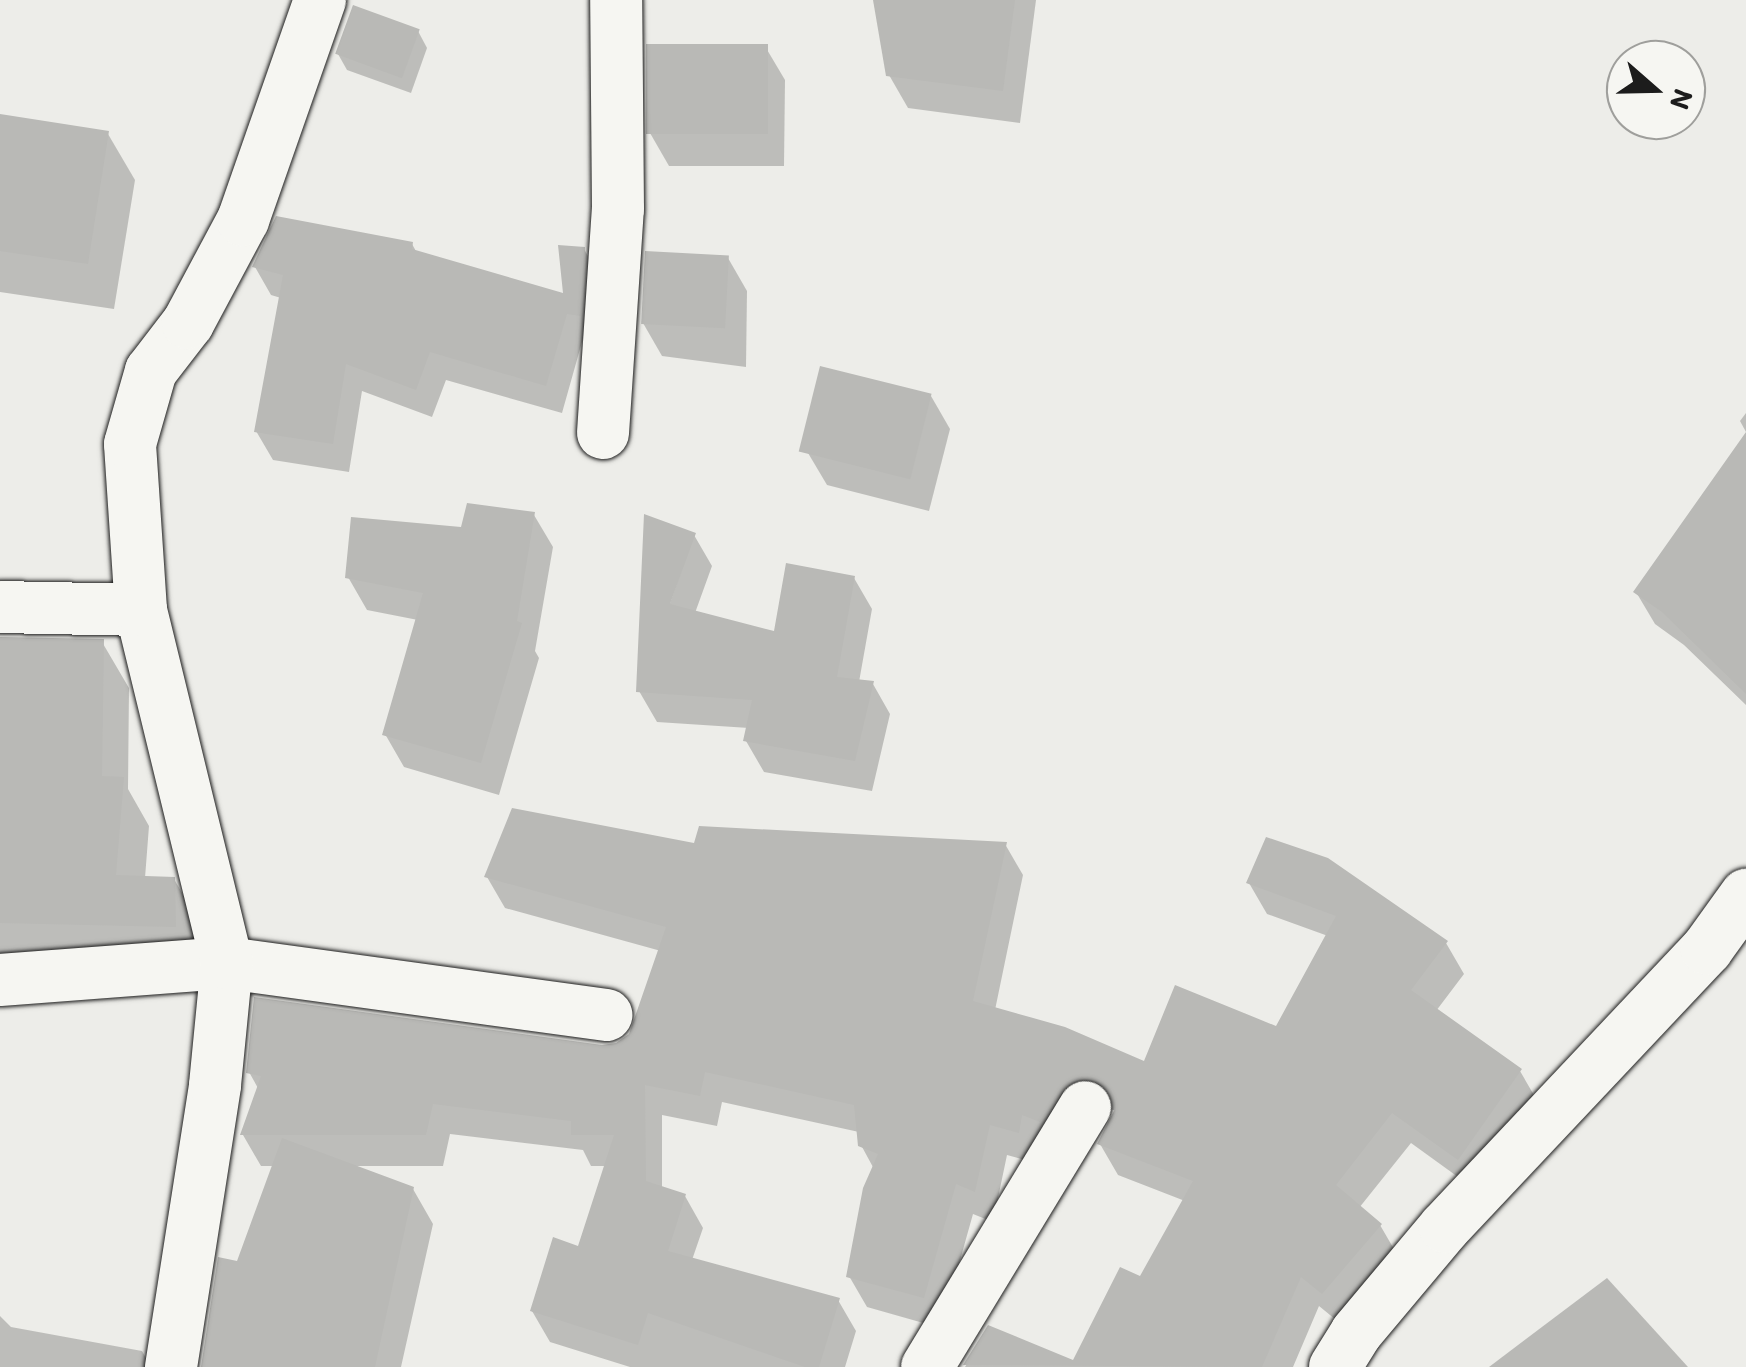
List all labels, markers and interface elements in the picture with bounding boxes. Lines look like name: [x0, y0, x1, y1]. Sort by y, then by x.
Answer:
north arrow: [1606, 40, 1706, 140]
text: N: [1663, 85, 1702, 114]

